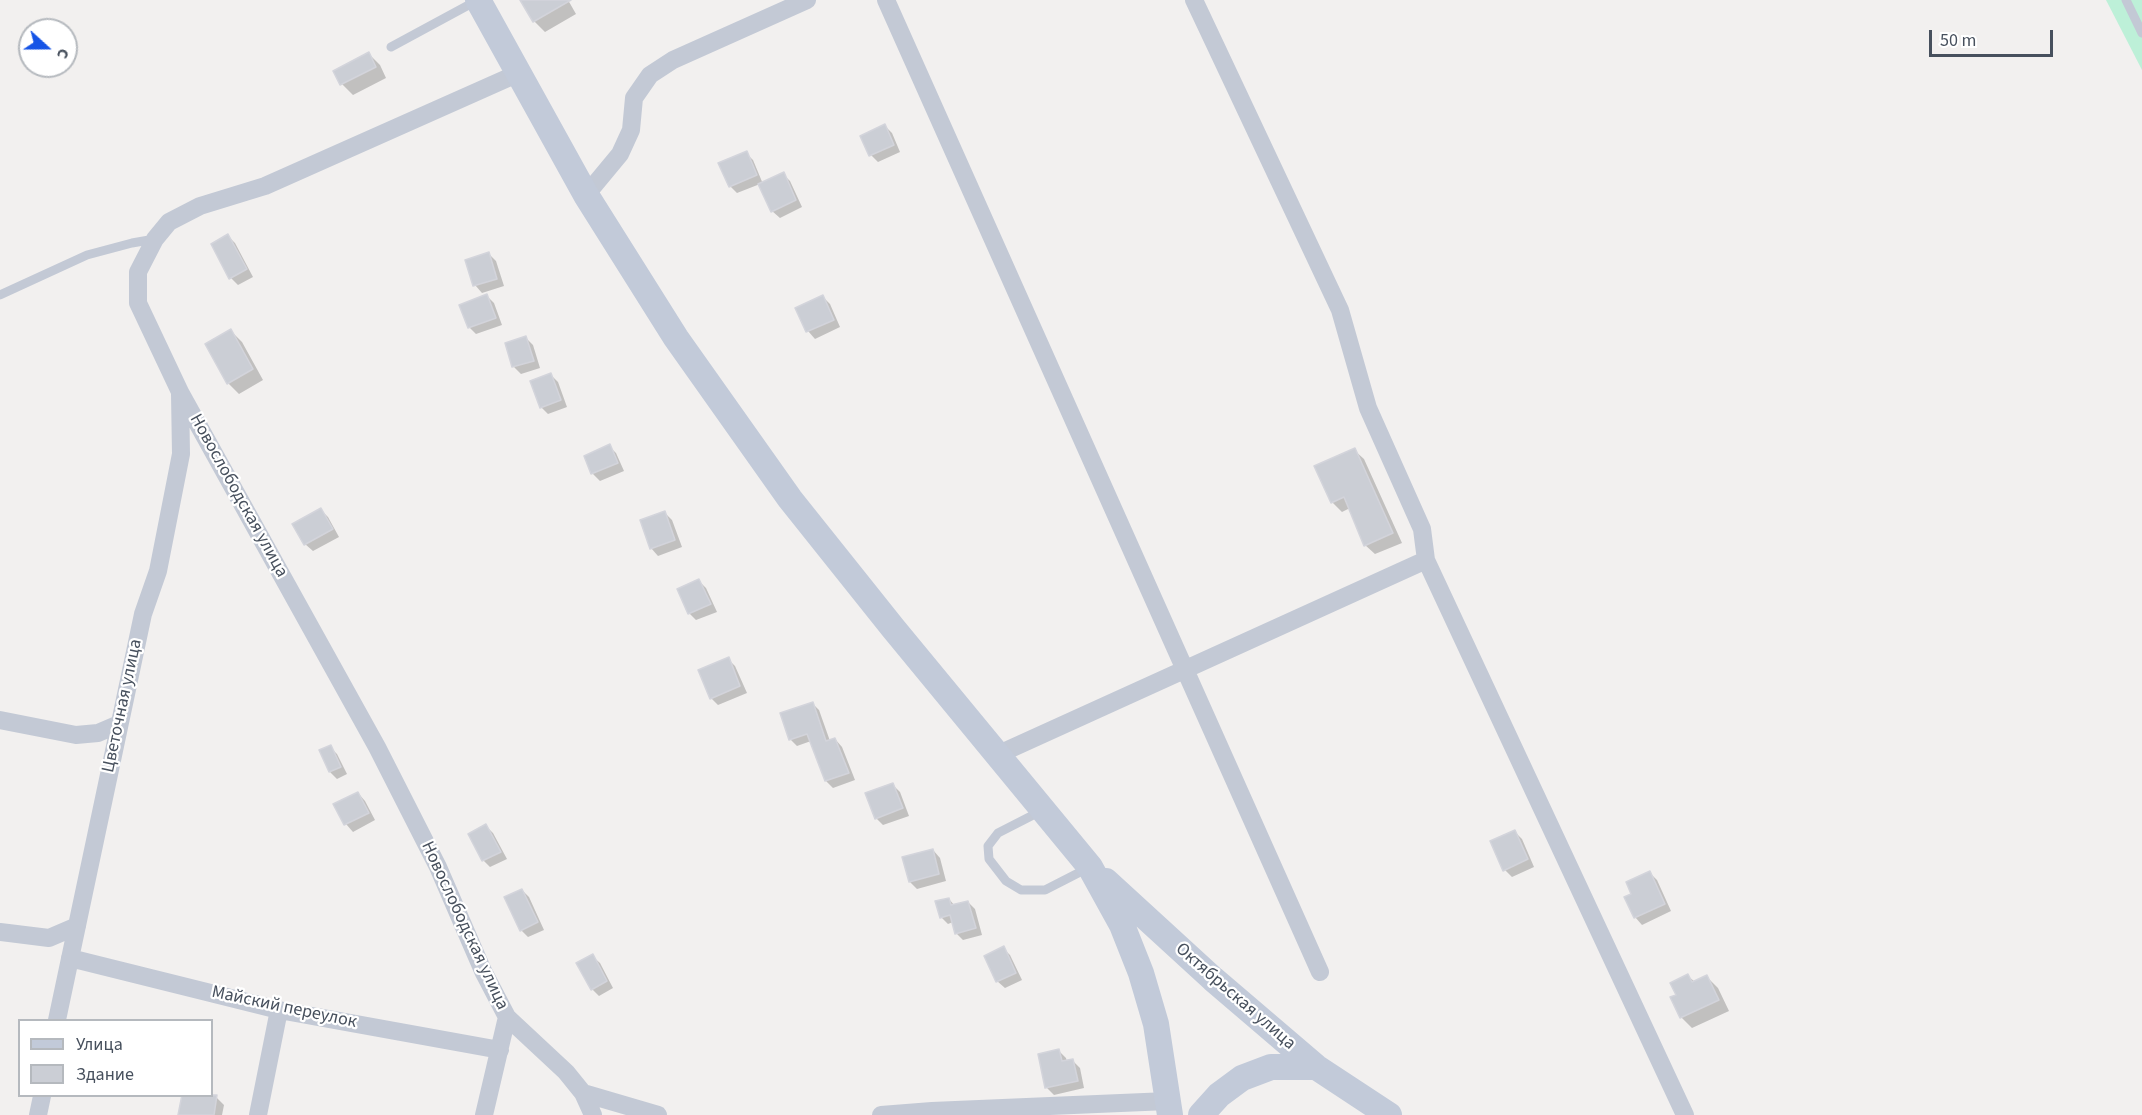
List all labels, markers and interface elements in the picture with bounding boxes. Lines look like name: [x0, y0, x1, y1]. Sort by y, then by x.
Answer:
north arrow: [18, 18, 78, 78]
scale bar: [1932, 18, 2056, 56]
text: 50 m: [1940, 28, 1976, 53]
text: С: [51, 45, 75, 62]
street label: Новослободская улица: [184, 411, 292, 581]
street label: Цветочная улица: [98, 637, 148, 775]
street label: Новослободская улица: [415, 838, 513, 1014]
street label: Октябрьская улица: [1171, 939, 1299, 1055]
street label: Майский переулок: [209, 982, 359, 1034]
legend: [18, 1019, 213, 1097]
text: Улица: [76, 1032, 123, 1057]
text: Здание: [76, 1062, 134, 1087]

